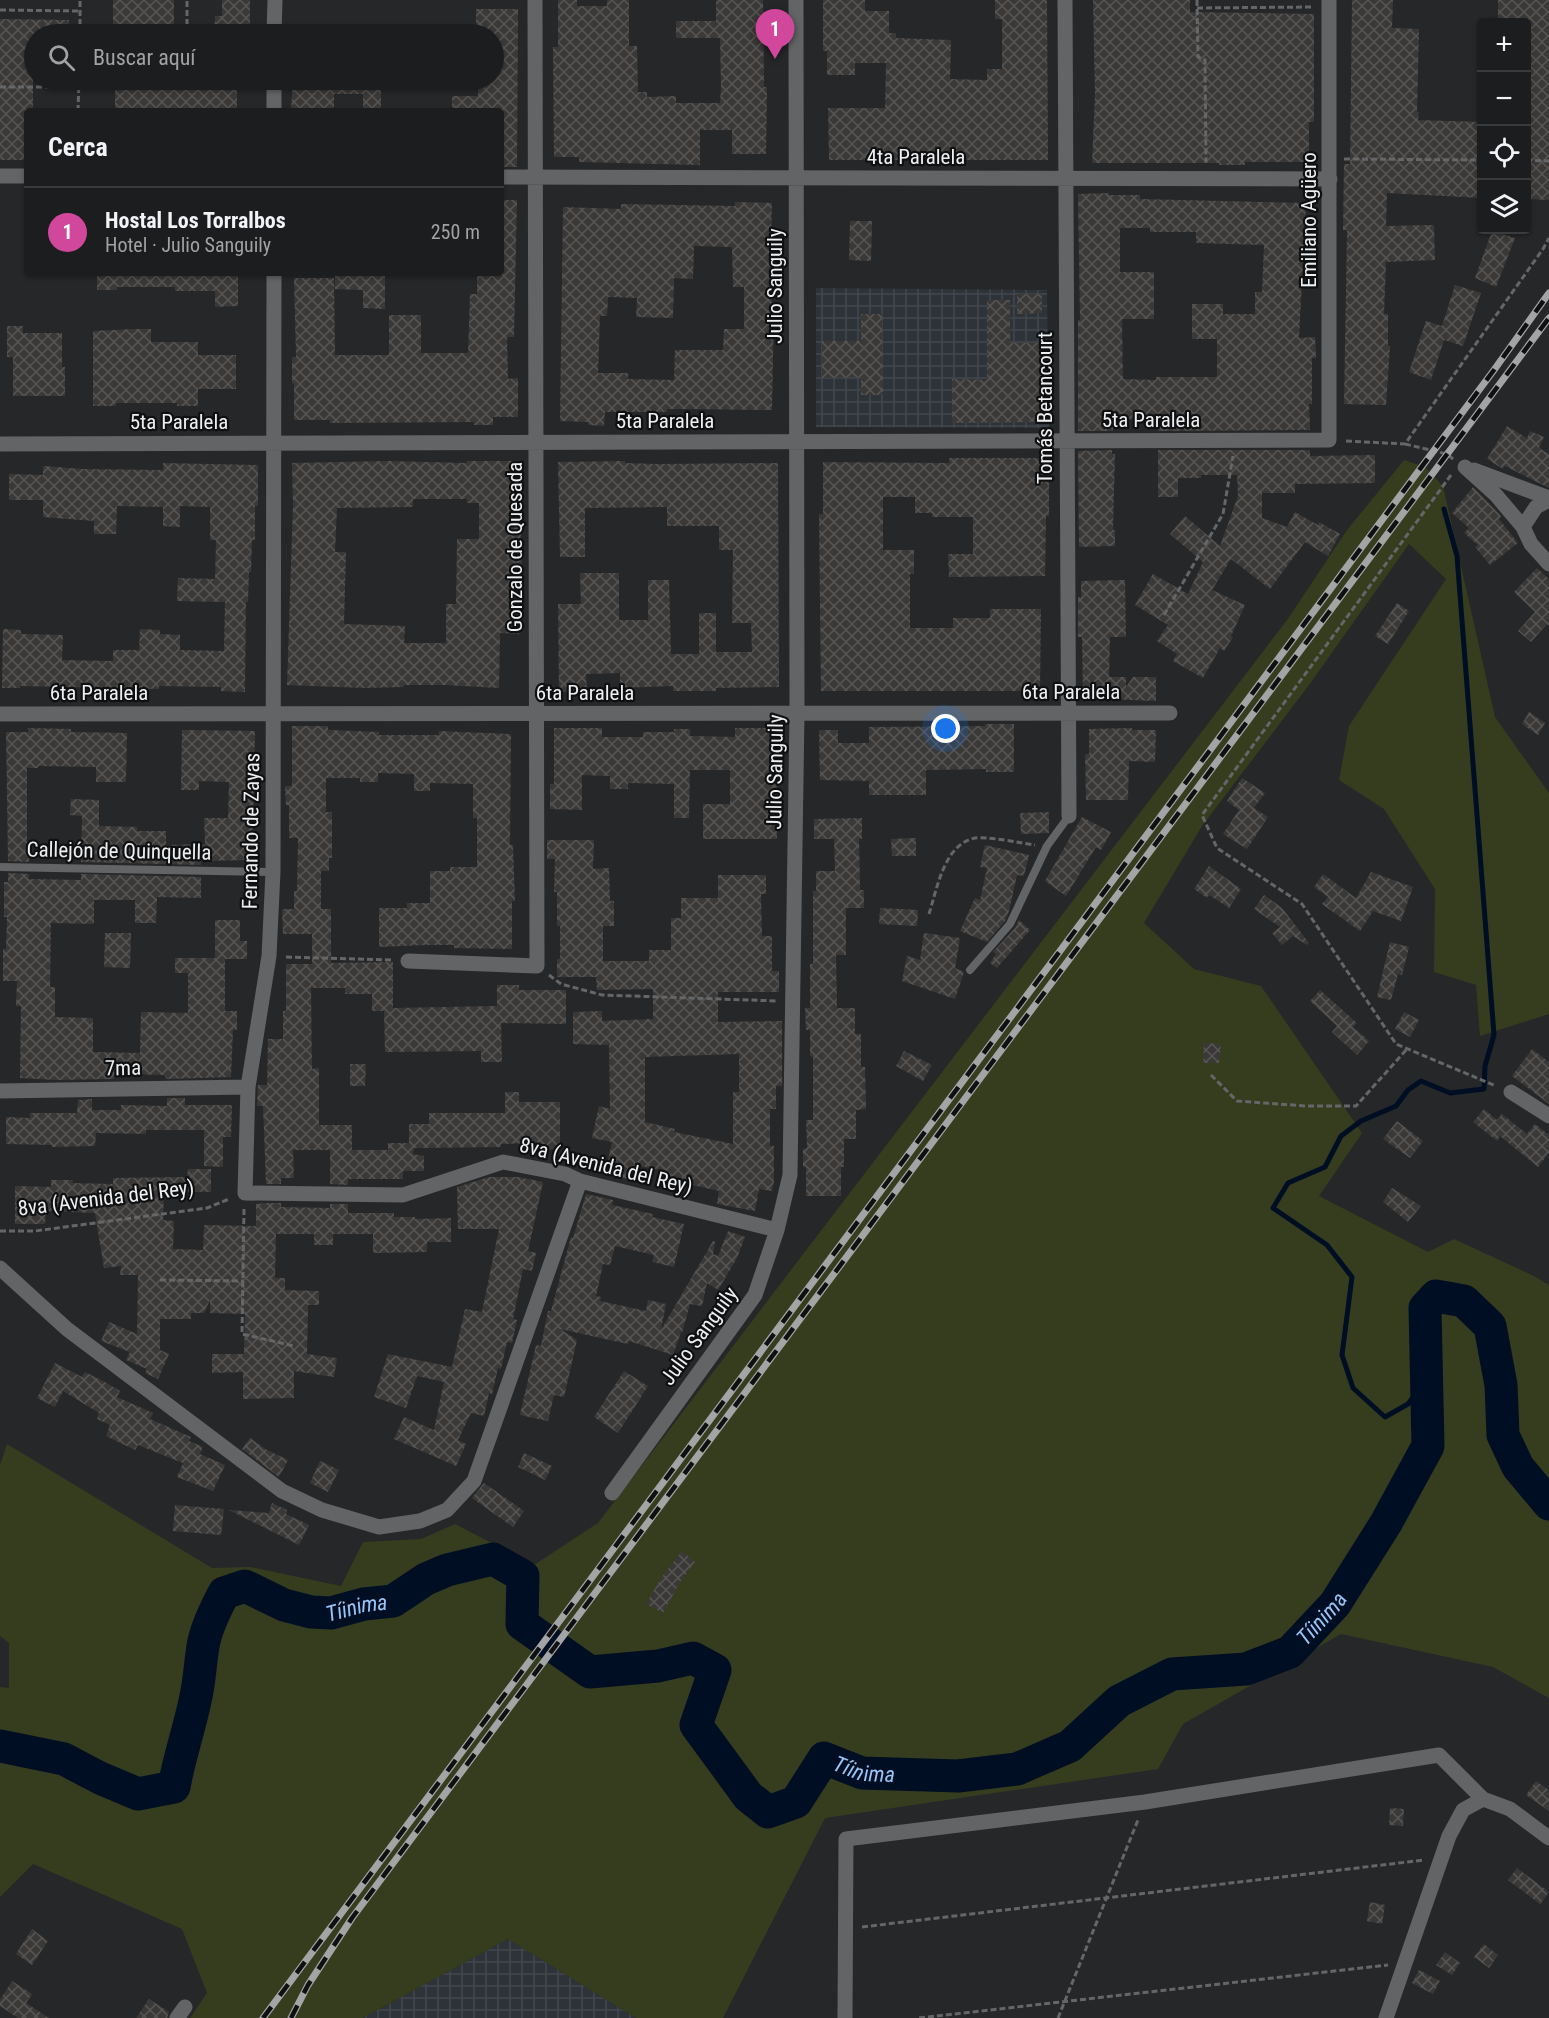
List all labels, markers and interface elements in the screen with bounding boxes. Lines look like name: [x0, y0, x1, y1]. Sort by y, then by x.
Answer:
pin: 1: [756, 10, 794, 59]
map controls: [1477, 18, 1531, 234]
button: +: [1477, 18, 1531, 72]
search box: [24, 24, 504, 90]
icon: search: [45, 41, 78, 74]
text: Buscar aquí: [93, 45, 196, 70]
button: −: [1477, 72, 1531, 126]
button: locate: [1477, 126, 1531, 180]
text: Cerca: [48, 132, 108, 162]
street label: 4ta Paralela: [867, 145, 965, 169]
street label: Emiliano Agüero: [1297, 152, 1321, 288]
button: layers: [1477, 180, 1531, 234]
text: Hostal Los Torralbos: [105, 208, 286, 233]
text: 1: [62, 220, 73, 244]
text: 250 m: [431, 220, 480, 244]
street label: Julio Sanguily: [763, 228, 787, 344]
text: Hotel · Julio Sanguily: [105, 233, 271, 257]
street label: Tomás Betancourt: [1033, 332, 1057, 484]
street label: 5ta Paralela: [1102, 408, 1200, 432]
street label: 5ta Paralela: [616, 409, 714, 433]
street label: 5ta Paralela: [130, 410, 228, 434]
street label: Gonzalo de Quesada: [503, 462, 527, 632]
street label: 6ta Paralela: [1022, 680, 1120, 704]
street label: 6ta Paralela: [50, 681, 148, 705]
street label: 6ta Paralela: [536, 681, 634, 705]
street label: Julio Sanguily: [762, 714, 788, 830]
your location: [931, 714, 960, 743]
street label: Fernando de Zayas: [238, 753, 264, 909]
street label: Callejón de Quinquella: [26, 837, 212, 865]
street label: 7ma: [105, 1056, 141, 1080]
street label: 8va (Avenida del Rey): [517, 1133, 695, 1199]
street label: 8va (Avenida del Rey): [16, 1175, 196, 1221]
street label: Julio Sanguily: [655, 1282, 743, 1390]
water label: Tíinima: [1291, 1588, 1352, 1650]
water label: Tíinima: [323, 1590, 389, 1627]
water label: Tíinima: [830, 1751, 895, 1787]

